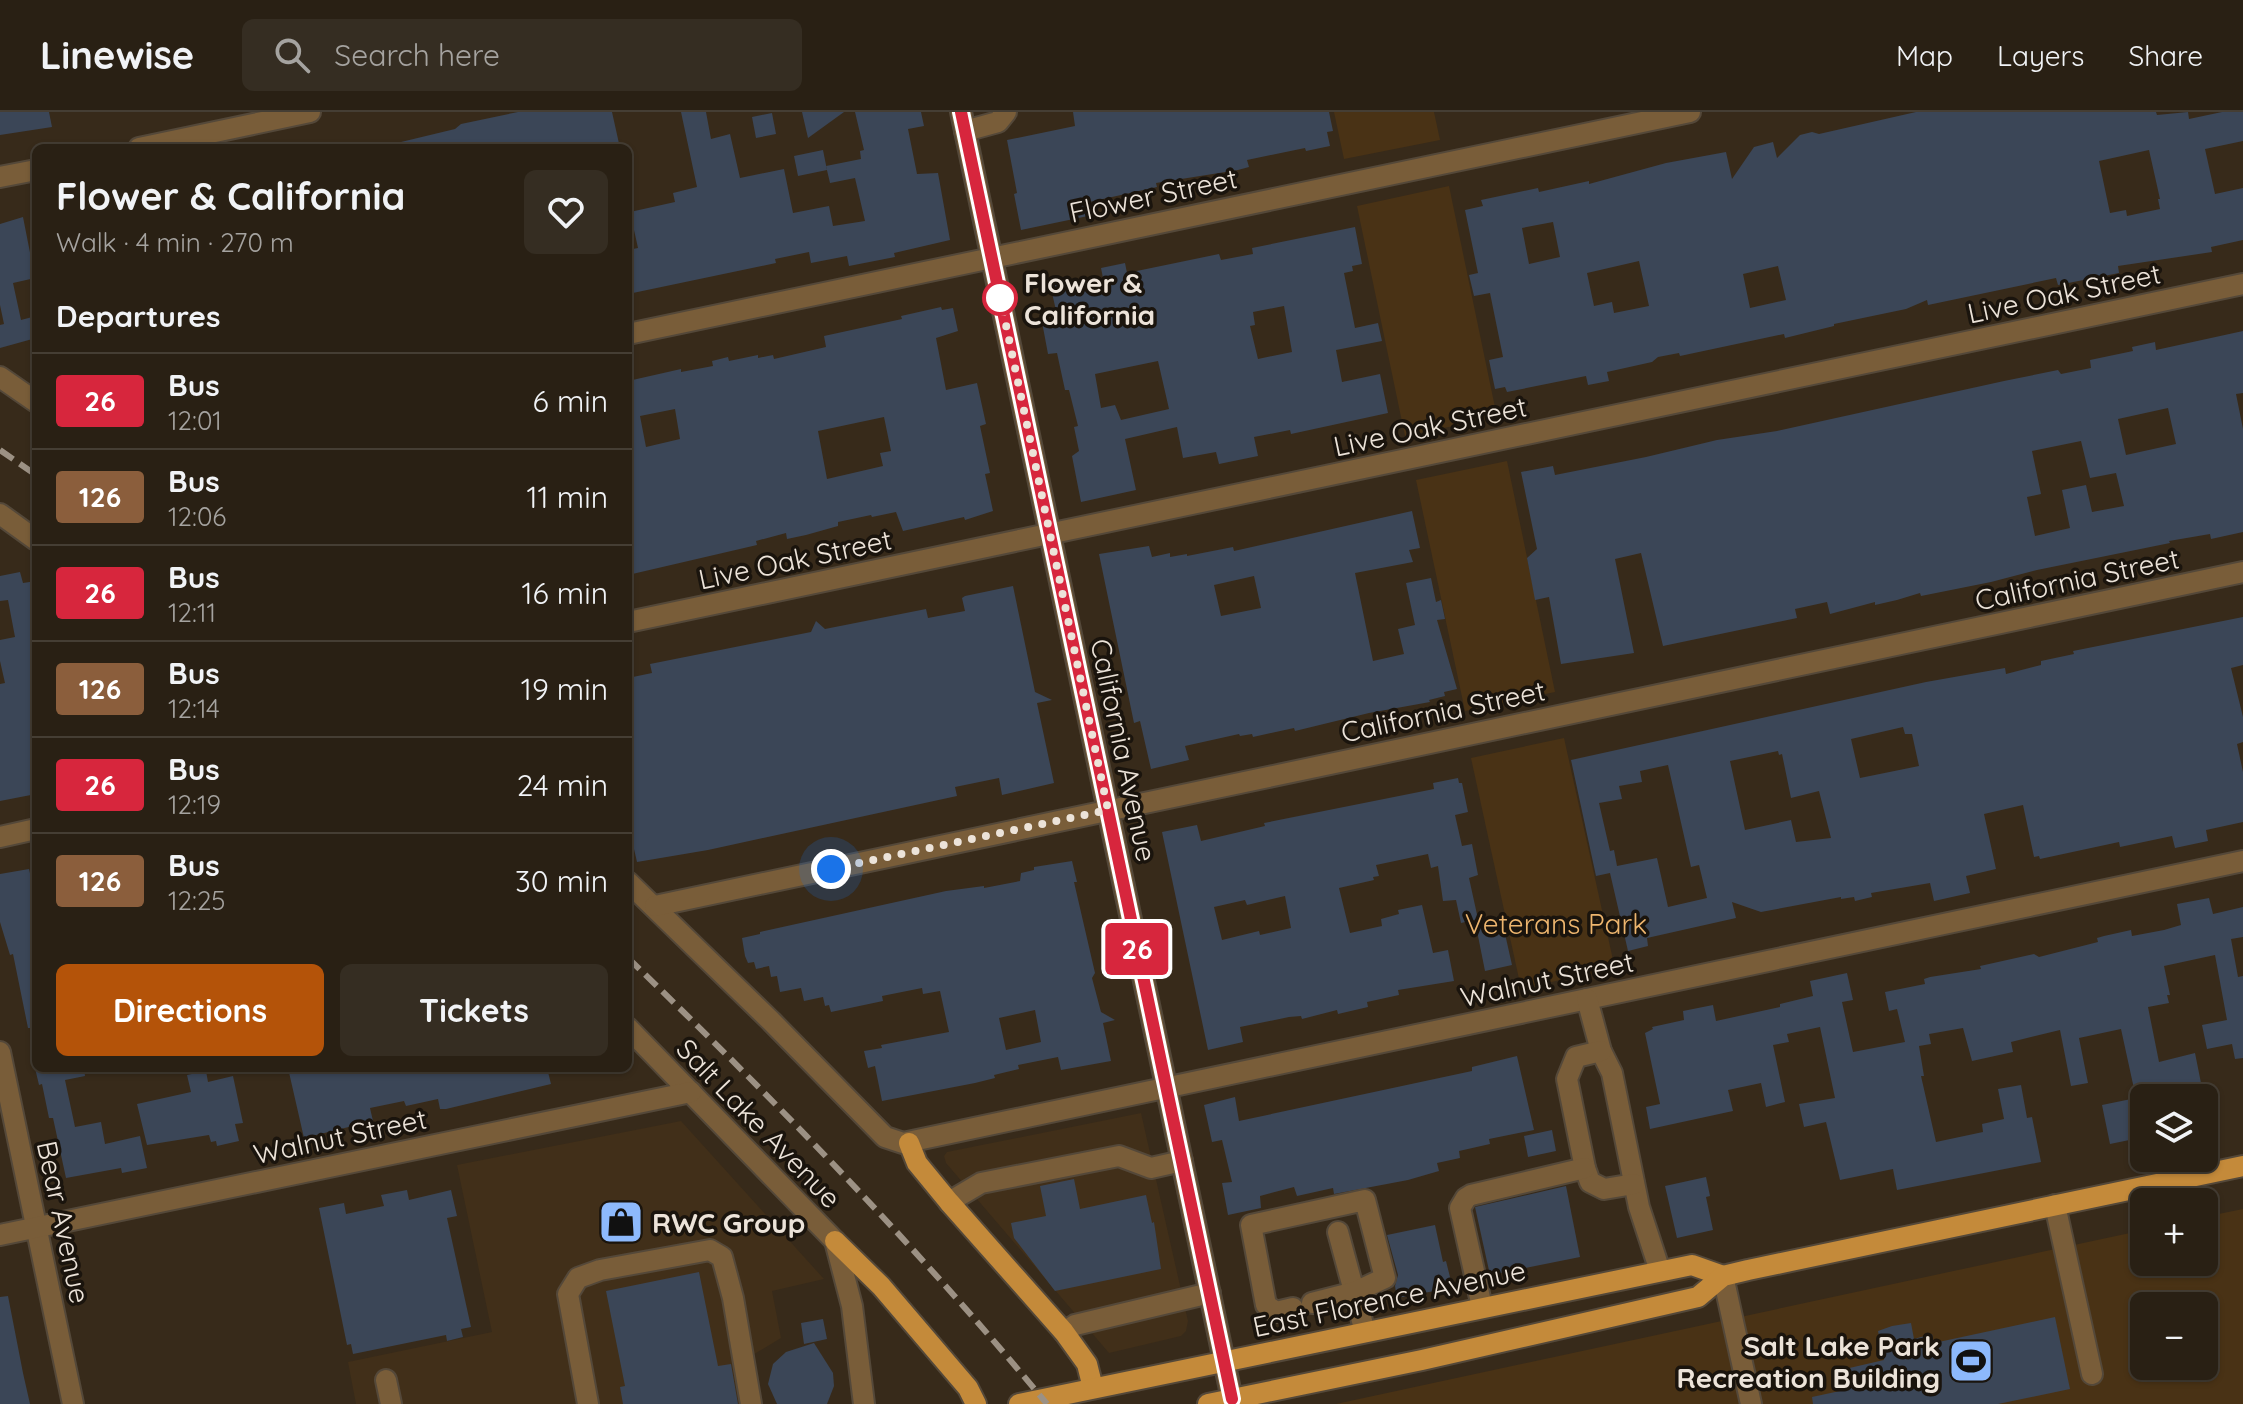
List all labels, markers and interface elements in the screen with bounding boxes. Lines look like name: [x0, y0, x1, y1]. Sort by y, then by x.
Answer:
search box: [242, 19, 802, 91]
text: Linewise: [40, 31, 194, 79]
icon: search: [270, 33, 314, 77]
text: Search here: [334, 36, 500, 74]
text: Map: [1896, 38, 1953, 73]
text: Layers: [1997, 38, 2084, 73]
text: Share: [2128, 38, 2203, 73]
street label: Flower Street: [1066, 160, 1240, 230]
button: heart: [524, 170, 608, 254]
text: Flower & California: [56, 172, 405, 220]
text: Walk · 4 min · 270 m: [56, 226, 294, 259]
street label: Live Oak Street: [1964, 255, 2164, 331]
place label: Flower & California: [1024, 265, 1155, 332]
marker: Flower & California: [983, 281, 1017, 315]
text: Departures: [56, 297, 221, 335]
text: Bus: [168, 366, 220, 404]
text: 6 min: [533, 382, 608, 420]
text: 26: [84, 383, 116, 418]
street label: Live Oak Street: [1330, 388, 1530, 464]
text: 12:01: [168, 404, 222, 437]
text: Bus: [168, 462, 220, 500]
text: 11 min: [526, 478, 608, 516]
text: 126: [79, 479, 121, 514]
text: 12:06: [168, 500, 226, 533]
street label: Live Oak Street: [695, 521, 895, 597]
street label: California Street: [1972, 540, 2182, 618]
text: Bus: [168, 558, 220, 596]
text: 16 min: [521, 574, 608, 612]
text: 26: [84, 575, 116, 610]
text: 12:11: [168, 596, 216, 629]
street label: California Avenue: [1083, 635, 1165, 865]
text: Bus: [168, 654, 220, 692]
text: 19 min: [521, 670, 608, 708]
text: 126: [79, 671, 121, 706]
street label: California Street: [1338, 672, 1548, 750]
text: 12:14: [168, 692, 220, 725]
text: Bus: [168, 750, 220, 788]
text: 24 min: [517, 766, 608, 804]
text: 26: [84, 767, 116, 802]
text: 12:19: [168, 788, 221, 821]
text: Bus: [168, 846, 220, 884]
your location: [811, 849, 851, 889]
text: 30 min: [515, 862, 608, 900]
text: 126: [79, 863, 121, 898]
text: 12:25: [168, 884, 225, 917]
park label: Veterans Park: [1465, 906, 1647, 941]
line badge: 26: [1101, 923, 1173, 975]
text: 26: [1121, 931, 1153, 966]
street label: Walnut Street: [1457, 944, 1637, 1014]
button: Directions: [56, 964, 324, 1056]
button: Tickets: [340, 964, 608, 1056]
street label: Salt Lake Avenue: [669, 1031, 849, 1215]
map controls: [2130, 1084, 2218, 1380]
button: layers: [2130, 1084, 2218, 1172]
street label: Walnut Street: [250, 1101, 430, 1171]
street label: Bear Avenue: [30, 1138, 98, 1306]
button: +: [2130, 1188, 2218, 1276]
shop icon: RWC Group: [597, 1198, 645, 1246]
place label: RWC Group: [652, 1205, 805, 1240]
street label: East Florence Avenue: [1249, 1252, 1529, 1344]
button: −: [2130, 1292, 2218, 1380]
place label: Salt Lake Park Recreation Building: [1677, 1328, 1940, 1395]
sports icon: Salt Lake Park Recreation Building: [1947, 1337, 1995, 1385]

